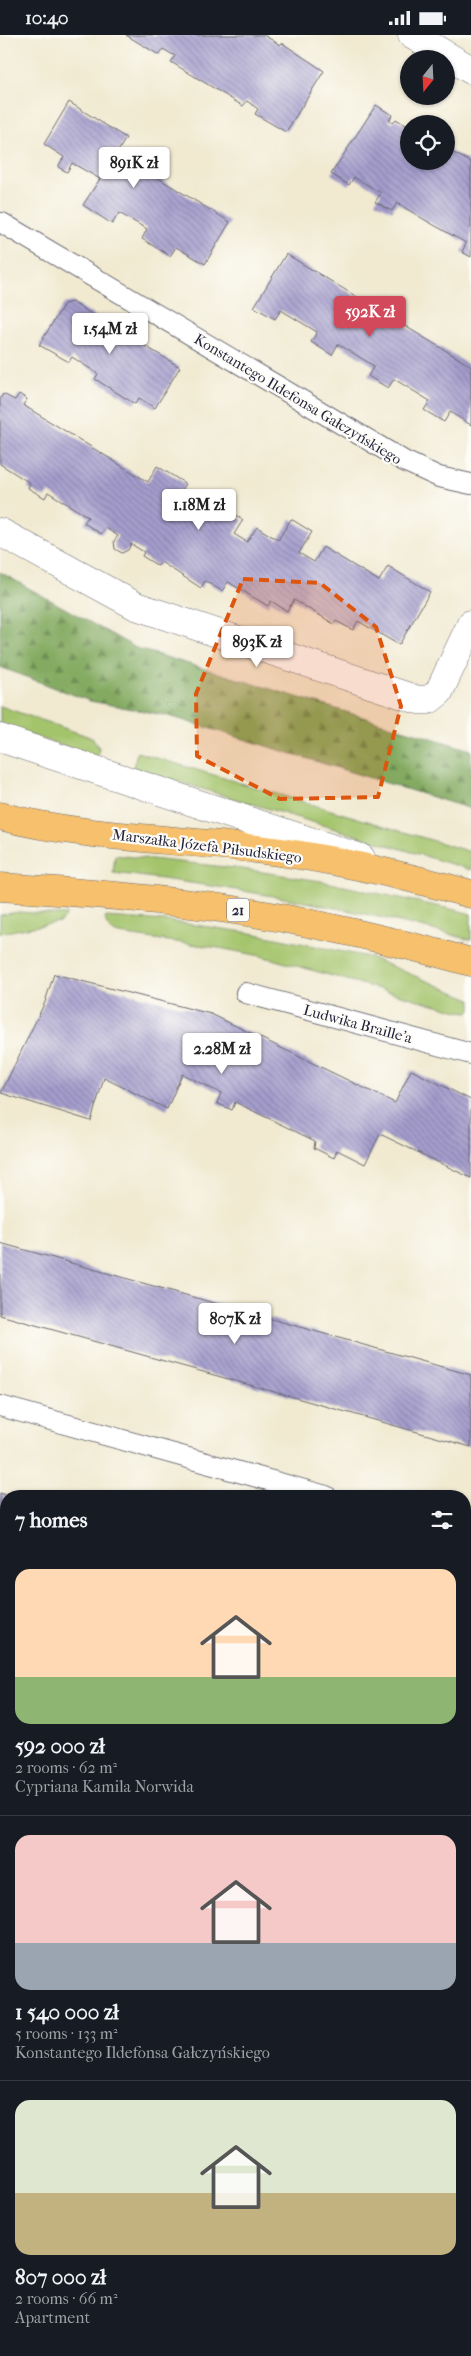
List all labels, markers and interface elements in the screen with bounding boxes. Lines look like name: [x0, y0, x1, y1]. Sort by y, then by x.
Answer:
text: 10:40: [25, 7, 68, 29]
north arrow: [400, 50, 455, 105]
map controls: [400, 50, 455, 170]
button: locate: [400, 115, 455, 170]
pin: 891K zł: [88, 147, 180, 189]
text: 891K zł: [110, 153, 158, 172]
pin: 592K zł: [324, 295, 416, 338]
text: 592K zł: [345, 302, 395, 321]
pin: 1.54M zł: [58, 313, 162, 355]
text: 1.54M zł: [83, 319, 137, 338]
street label: Konstantego Ildefonsa Gałczyńskiego: [191, 330, 405, 468]
pin: 1.18M zł: [147, 489, 251, 531]
text: 1.18M zł: [173, 495, 225, 514]
pin: 893K zł: [211, 625, 303, 668]
text: 893K zł: [232, 632, 282, 651]
street label: Marszałka Józefa Piłsudskiego: [111, 825, 303, 867]
road number: 21: [227, 899, 249, 921]
street label: Ludwika Braille'a: [302, 1001, 415, 1047]
pin: 2.28M zł: [170, 1033, 274, 1075]
text: 2.28M zł: [193, 1039, 251, 1058]
pin: 807K zł: [189, 1303, 281, 1345]
text: 807K zł: [209, 1309, 261, 1328]
icon: filters: [428, 1506, 456, 1534]
text: 7 homes: [15, 1508, 87, 1532]
icon: home: [191, 1602, 281, 1692]
text: 592 000 zł: [15, 1734, 105, 1758]
text: 2 rooms · 62 m²: [15, 1758, 117, 1777]
text: Cypriana Kamila Norwida: [15, 1777, 194, 1796]
icon: home: [191, 1867, 281, 1957]
text: 1 540 000 zł: [15, 2000, 119, 2024]
text: 5 rooms · 133 m²: [15, 2024, 118, 2043]
text: Konstantego Ildefonsa Gałczyńskiego: [15, 2043, 270, 2062]
icon: home: [191, 2132, 281, 2222]
text: 807 000 zł: [15, 2265, 106, 2289]
text: 2 rooms · 66 m²: [15, 2289, 117, 2308]
text: Apartment: [15, 2308, 90, 2327]

